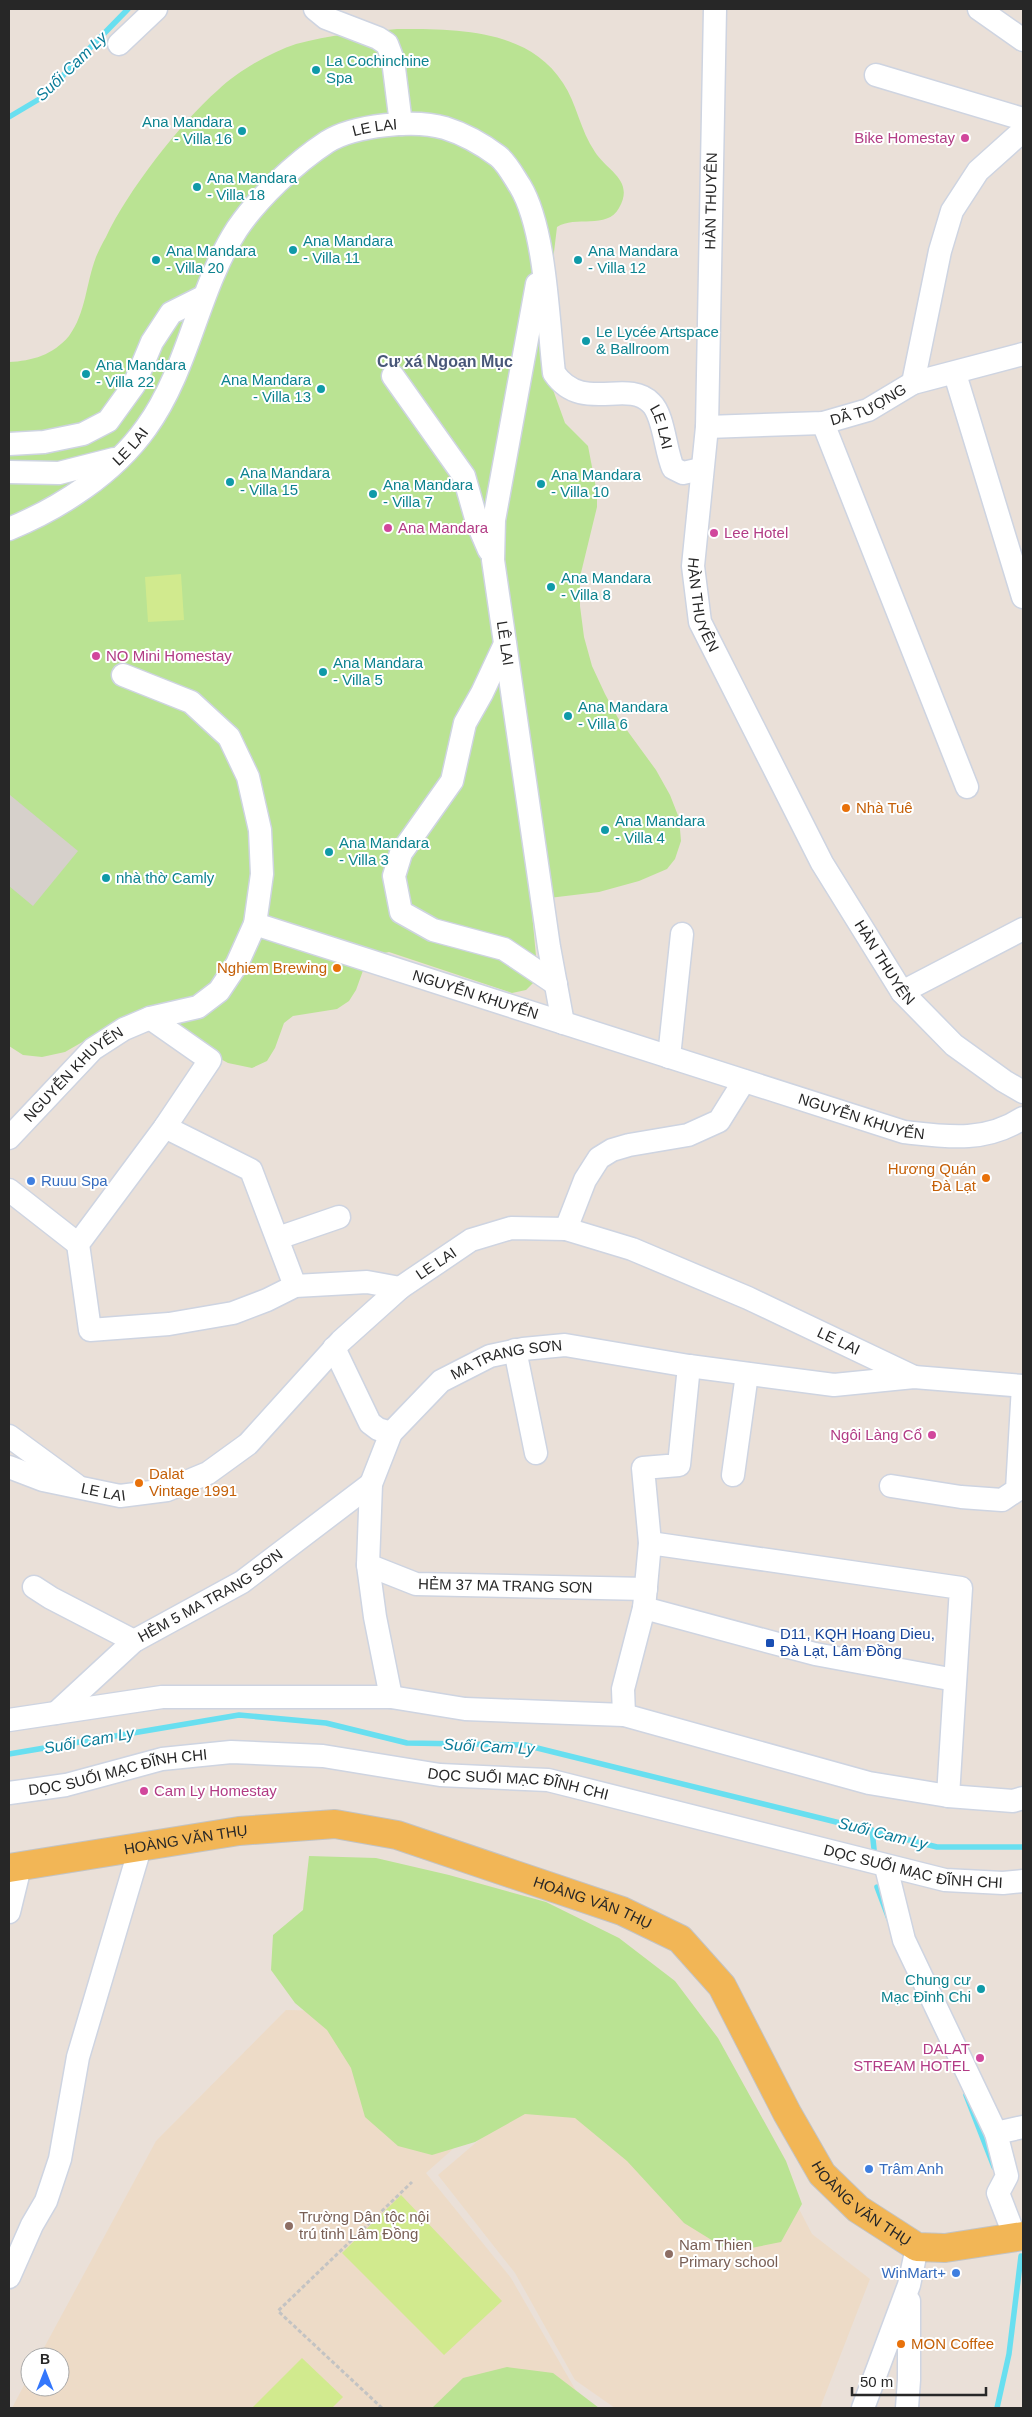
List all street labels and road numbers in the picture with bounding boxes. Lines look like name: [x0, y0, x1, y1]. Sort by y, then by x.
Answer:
street label: LE LAI: [350, 115, 398, 139]
street label: HÀN THUYÊN: [701, 152, 720, 250]
street label: DÃ TƯỢNG: [828, 380, 909, 429]
street label: LE LAI: [647, 402, 676, 451]
street label: LE LAI: [109, 424, 151, 469]
street label: HÀN THUYÊN: [685, 557, 723, 655]
street label: LÊ LAI: [494, 620, 517, 667]
street label: HÀN THUYÊN: [852, 917, 919, 1008]
street label: NGUYỄN KHUYẾN: [411, 966, 541, 1022]
street label: NGUYỄN KHUYẾN: [20, 1023, 126, 1125]
street label: NGUYỄN KHUYẾN: [796, 1090, 926, 1142]
street label: LE LAI: [412, 1243, 459, 1283]
street label: LE LAI: [815, 1323, 863, 1358]
street label: MA TRANG SƠN: [448, 1336, 563, 1383]
street label: LE LAI: [80, 1479, 126, 1504]
street label: HẺM 5 MA TRANG SƠN: [135, 1545, 286, 1645]
street label: HẺM 37 MA TRANG SƠN: [418, 1575, 593, 1596]
street label: DỌC SUỐI MẠC ĐĨNH CHI: [27, 1745, 208, 1798]
street label: DỌC SUỐI MẠC ĐĨNH CHI: [427, 1764, 611, 1803]
street label: HOÀNG VĂN THỤ: [123, 1821, 248, 1857]
street label: DỌC SUỐI MẠC ĐĨNH CHI: [822, 1841, 1003, 1891]
street label: HOÀNG VĂN THỤ: [531, 1873, 655, 1932]
street label: HOÀNG VĂN THỤ: [808, 2158, 914, 2249]

